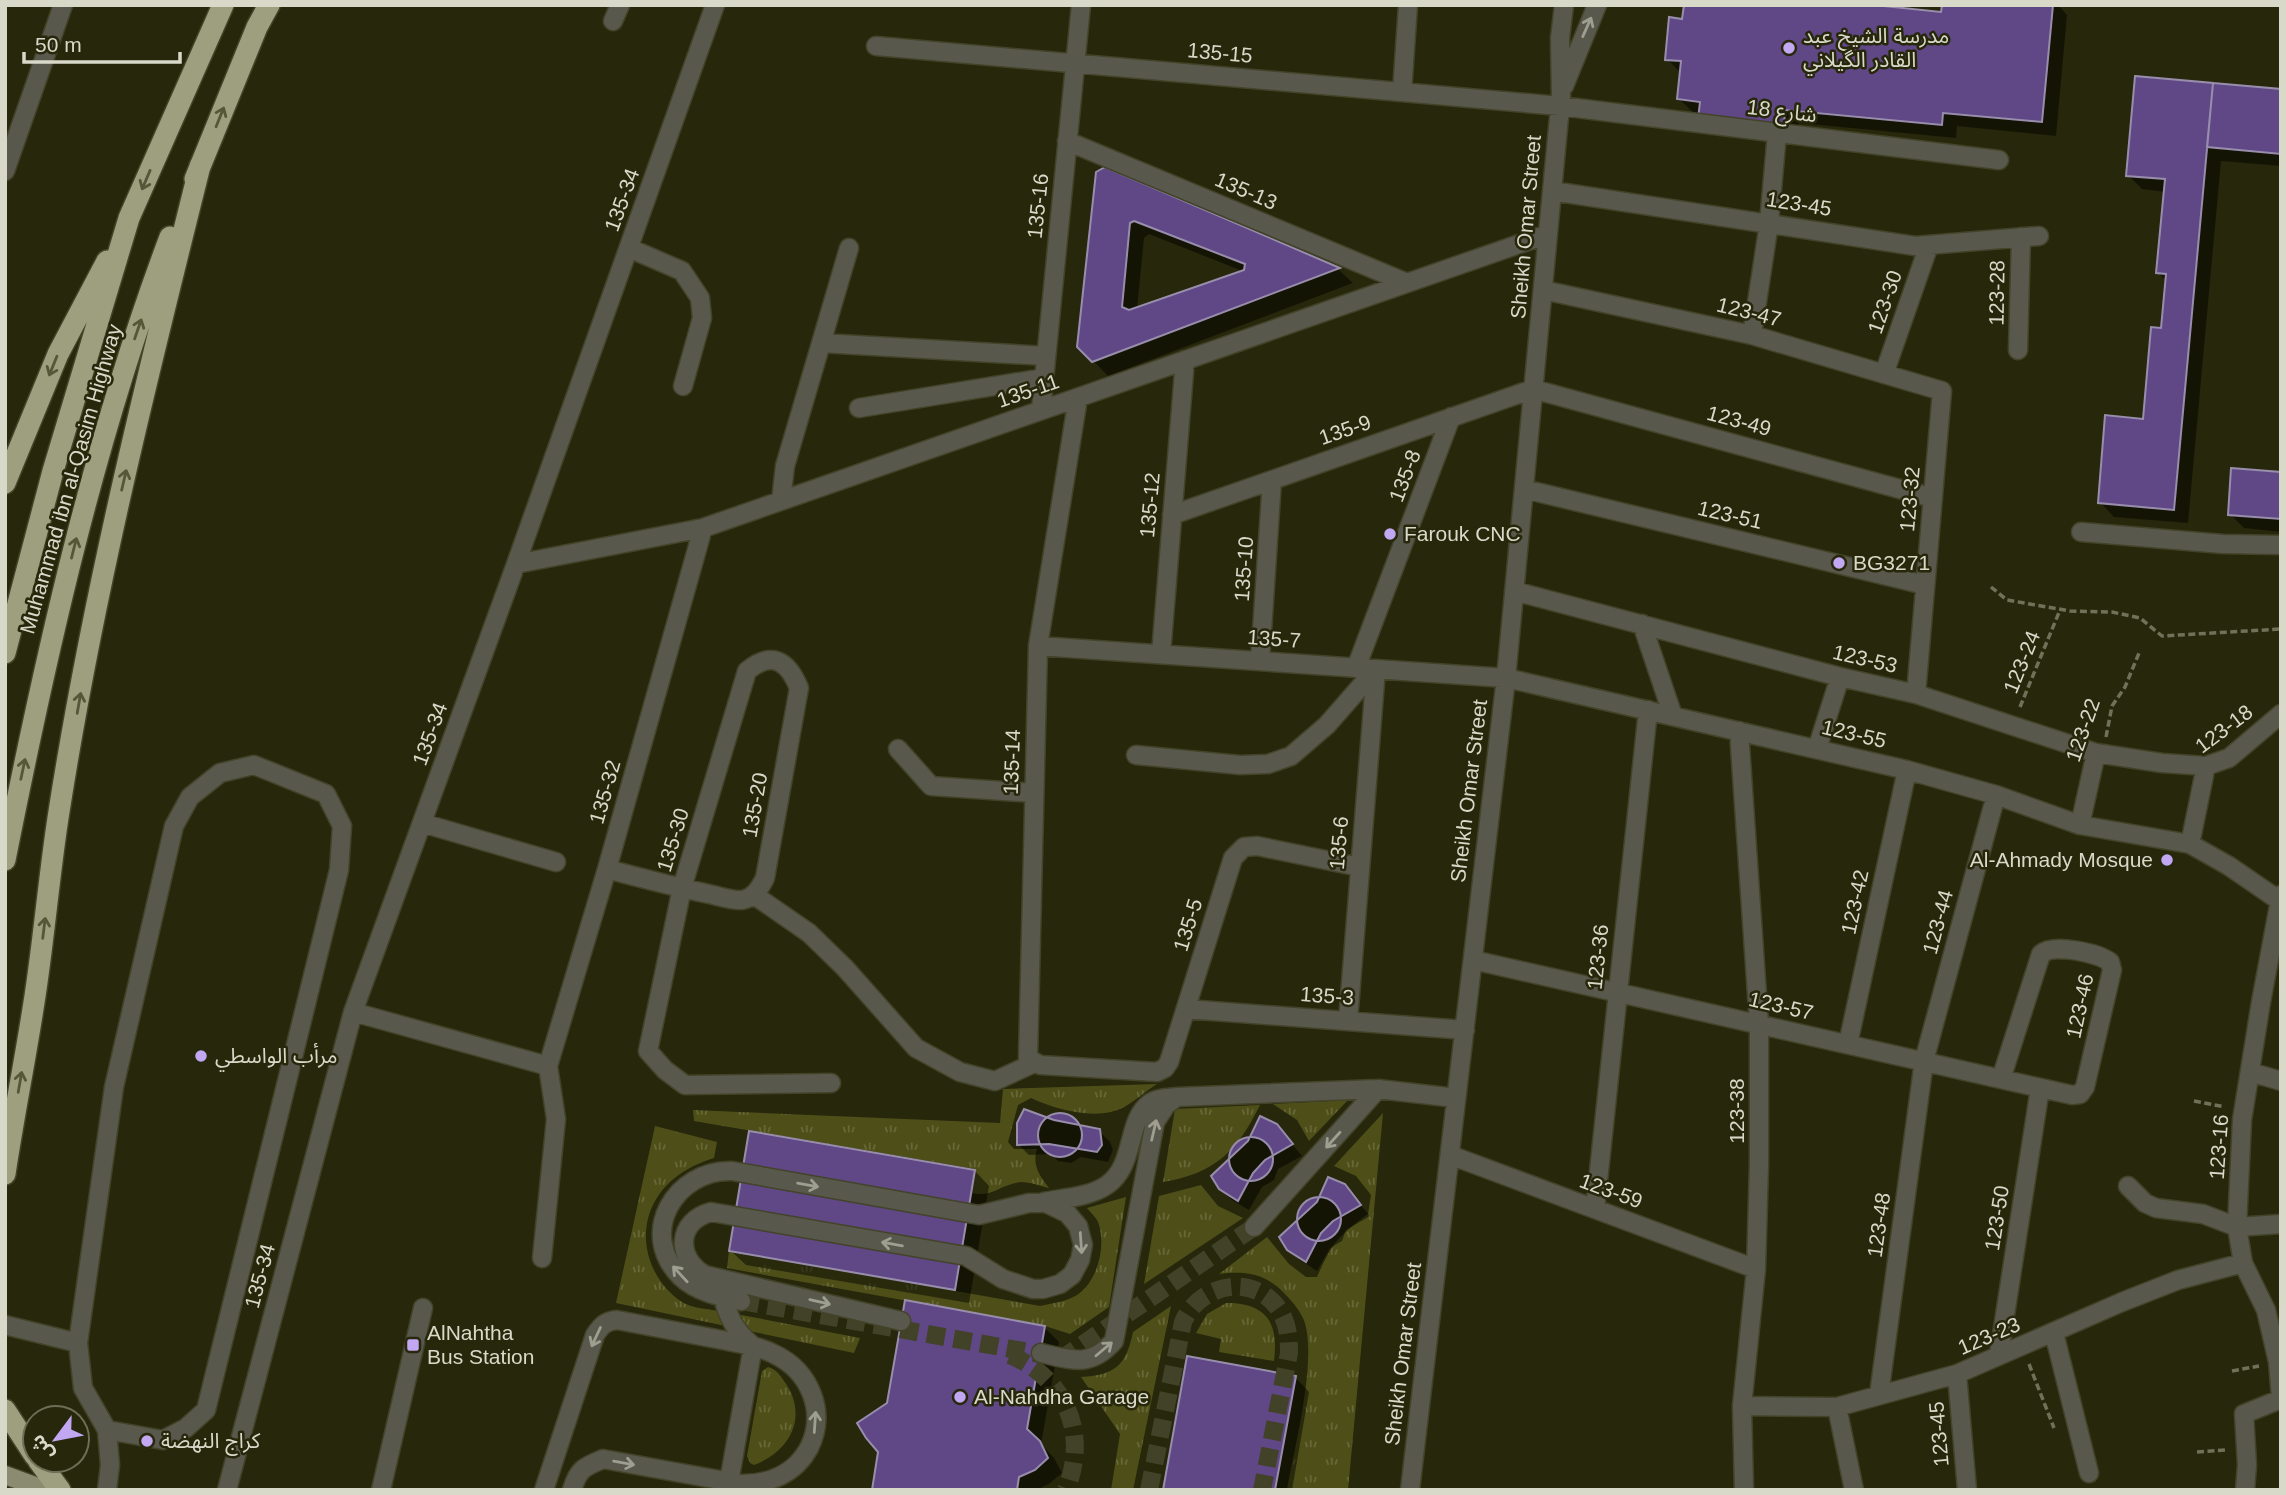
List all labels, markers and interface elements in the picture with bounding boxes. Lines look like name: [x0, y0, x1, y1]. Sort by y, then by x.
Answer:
one-way arrow: [1581, 17, 1594, 39]
scale bar: [24, 21, 180, 65]
place label: مدرسة الشيخ عبد القادر الگيلاني: [1803, 24, 1949, 76]
text: 50 m: [35, 33, 82, 56]
street label: 135-15: [1186, 38, 1254, 67]
marker: مدرسة الشيخ عبد القادر الگيلاني: [1781, 40, 1797, 56]
street label: شارع 18: [1745, 95, 1818, 130]
one-way arrow: [214, 107, 227, 129]
street label: Sheikh Omar Street: [1506, 134, 1545, 320]
street label: 135-34: [600, 165, 644, 234]
street label: 135-13: [1212, 167, 1281, 214]
one-way arrow: [139, 168, 152, 190]
street label: 135-16: [1023, 172, 1052, 240]
street label: 123-45: [1765, 187, 1833, 220]
street label: 123-28: [1984, 260, 2009, 326]
street label: 123-30: [1863, 267, 1906, 336]
street label: 123-47: [1715, 292, 1784, 331]
one-way arrow: [132, 319, 145, 341]
street label: Muhammad ibn al-Qasim Highway: [15, 321, 126, 636]
one-way arrow: [45, 355, 58, 376]
street label: 135-11: [994, 369, 1062, 412]
street label: 123-49: [1705, 401, 1774, 440]
street label: 135-9: [1316, 410, 1374, 449]
street label: 135-8: [1384, 447, 1425, 505]
street label: 123-32: [1895, 465, 1924, 533]
one-way arrow: [117, 469, 131, 492]
street label: 135-12: [1135, 471, 1164, 539]
street label: 123-51: [1696, 496, 1765, 533]
place label: Farouk CNC: [1404, 522, 1521, 545]
marker: Farouk CNC: [1382, 526, 1398, 542]
street label: 135-10: [1230, 536, 1257, 602]
one-way arrow: [68, 537, 81, 560]
place label: BG3271: [1853, 551, 1930, 574]
marker: BG3271: [1831, 555, 1847, 571]
street label: 135-7: [1246, 625, 1302, 652]
street label: 123-24: [1999, 627, 2045, 696]
street label: 123-53: [1831, 640, 1900, 677]
one-way arrow: [72, 692, 86, 715]
street label: 123-22: [2061, 695, 2104, 764]
street label: Sheikh Omar Street: [1446, 698, 1491, 884]
street label: 135-34: [408, 699, 452, 768]
street label: 123-18: [2191, 700, 2257, 757]
street label: 123-55: [1820, 715, 1889, 752]
street label: 135-14: [999, 729, 1024, 795]
street label: 135-32: [584, 757, 625, 826]
one-way arrow: [17, 758, 31, 781]
street label: 135-20: [738, 771, 772, 839]
street label: 135-30: [652, 805, 693, 874]
street label: 135-6: [1325, 815, 1352, 871]
place label: Al-Ahmady Mosque: [1970, 848, 2153, 871]
marker: Al-Ahmady Mosque: [2159, 852, 2175, 868]
street label: 123-42: [1836, 868, 1873, 936]
street label: 123-44: [1918, 887, 1957, 956]
street label: 135-5: [1169, 896, 1206, 954]
one-way arrow: [37, 917, 50, 940]
street label: 123-36: [1583, 923, 1612, 991]
street label: 123-46: [2061, 972, 2098, 1040]
street label: 135-3: [1299, 982, 1355, 1009]
street label: 123-57: [1747, 987, 1816, 1024]
place label: مرأب الواسطي: [215, 1043, 338, 1072]
marker: مرأب الواسطي: [193, 1048, 209, 1064]
one-way arrow: [14, 1071, 27, 1094]
street label: 123-38: [1725, 1078, 1748, 1144]
street label: 123-16: [2205, 1114, 2232, 1180]
one-way arrow: [1148, 1119, 1162, 1142]
one-way arrow: [1324, 1131, 1341, 1148]
street label: 123-59: [1577, 1169, 1646, 1213]
one-way arrow: [796, 1179, 819, 1192]
street label: 123-50: [1980, 1184, 2013, 1252]
street label: 123-48: [1863, 1191, 1894, 1259]
one-way arrow: [1075, 1231, 1088, 1254]
one-way arrow: [881, 1236, 904, 1250]
street label: 135-34: [240, 1241, 279, 1310]
street label: Sheikh Omar Street: [1380, 1261, 1425, 1447]
one-way arrow: [672, 1265, 688, 1283]
one-way arrow: [808, 1296, 831, 1309]
street label: 123-23: [1954, 1312, 2023, 1359]
place label: AlNahtha Bus Station: [427, 1321, 534, 1368]
one-way arrow: [589, 1326, 602, 1347]
marker: AlNahtha Bus Station: [405, 1337, 421, 1353]
one-way arrow: [1095, 1341, 1113, 1357]
place label: Al-Nahdha Garage: [974, 1385, 1149, 1408]
marker: Al-Nahdha Garage: [952, 1389, 968, 1405]
street label: 123-45: [1924, 1400, 1953, 1468]
north arrow: [21, 1404, 91, 1474]
one-way arrow: [809, 1411, 822, 1434]
place label: كراج النهضة: [161, 1429, 260, 1456]
text: ش: [26, 1431, 58, 1464]
marker: كراج النهضة: [139, 1433, 155, 1449]
one-way arrow: [612, 1457, 635, 1470]

